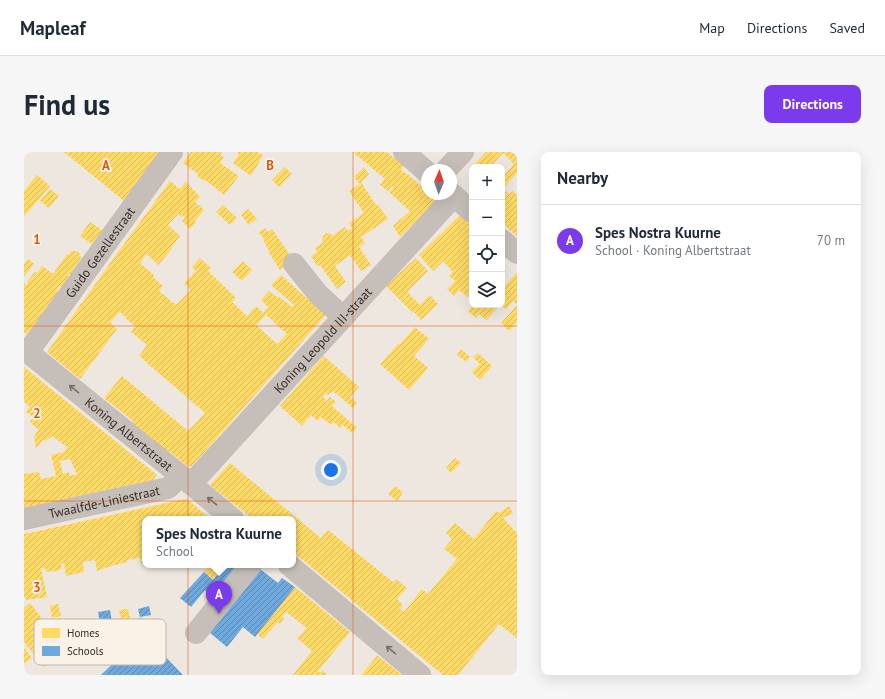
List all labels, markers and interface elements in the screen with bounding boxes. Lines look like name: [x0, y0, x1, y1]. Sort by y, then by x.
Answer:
text: Mapleaf: [20, 16, 86, 40]
text: Map: [699, 19, 725, 37]
text: Directions: [747, 19, 807, 37]
text: Saved: [829, 19, 865, 37]
button: Directions: [764, 85, 861, 123]
text: Find us: [24, 86, 110, 123]
text: A: [102, 157, 110, 174]
text: B: [266, 157, 274, 174]
north arrow: [421, 164, 457, 200]
map controls: [469, 164, 505, 308]
button: +: [469, 164, 505, 200]
text: Nearby: [557, 167, 608, 189]
button: −: [469, 200, 505, 236]
street label: Guido Gezellestraat: [61, 203, 139, 301]
text: Spes Nostra Kuurne: [595, 223, 721, 242]
text: 1: [33, 231, 41, 248]
text: A: [566, 232, 574, 249]
text: 70 m: [817, 232, 845, 249]
button: locate: [469, 236, 505, 272]
text: School · Koning Albertstraat: [595, 242, 751, 259]
button: layers: [469, 272, 505, 308]
street label: Koning Leopold III-straat: [270, 283, 376, 397]
one-way arrow: [69, 385, 80, 394]
street label: Koning Albertstraat: [82, 393, 177, 475]
text: 2: [33, 405, 41, 422]
your location: [321, 460, 341, 480]
street label: Twaalfde-Liniestraat: [47, 481, 162, 522]
one-way arrow: [207, 497, 218, 506]
popup: [142, 516, 296, 568]
text: Spes Nostra Kuurne: [156, 524, 282, 543]
text: School: [156, 543, 194, 560]
text: 3: [33, 579, 41, 596]
pin: A: [206, 581, 232, 614]
legend: [34, 619, 166, 665]
text: Homes: [67, 626, 100, 640]
text: Schools: [67, 644, 104, 658]
one-way arrow: [385, 645, 396, 654]

